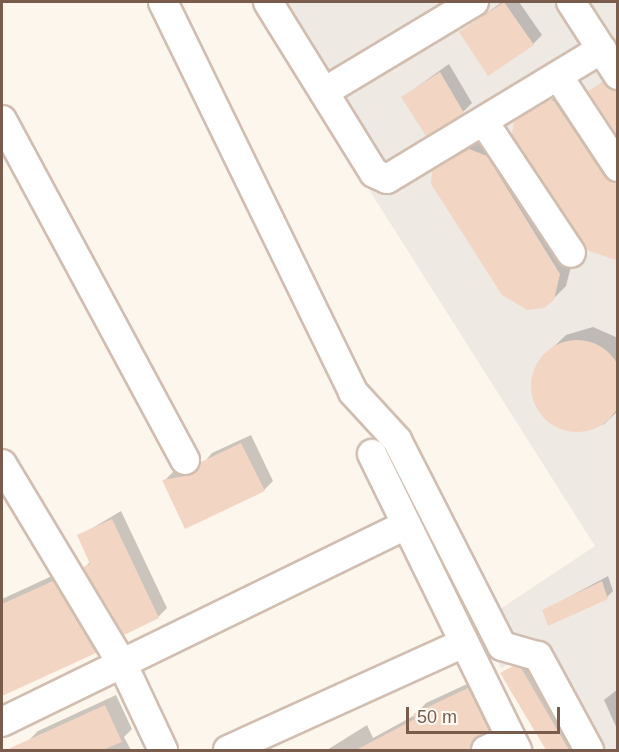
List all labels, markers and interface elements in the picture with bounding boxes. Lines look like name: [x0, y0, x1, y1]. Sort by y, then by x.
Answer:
scale bar: [409, 695, 564, 733]
text: 50 m: [417, 707, 457, 727]

